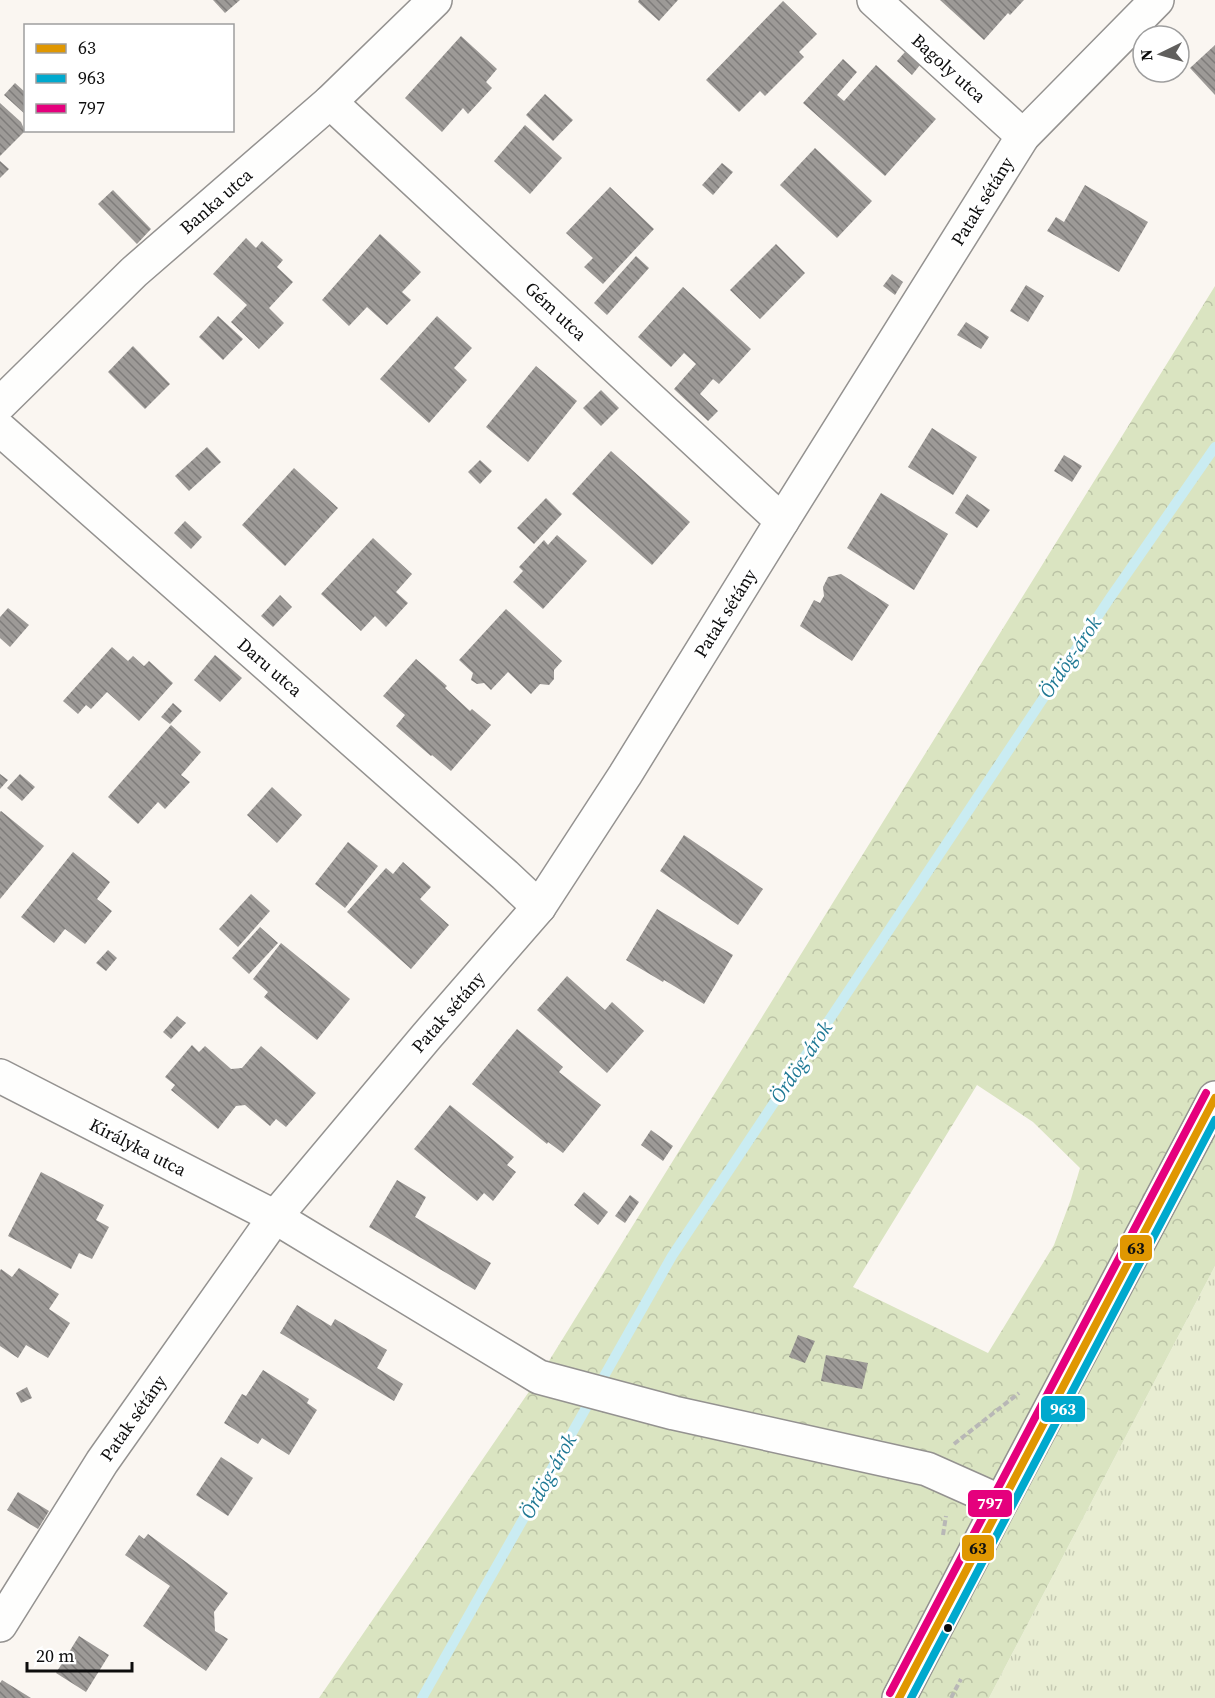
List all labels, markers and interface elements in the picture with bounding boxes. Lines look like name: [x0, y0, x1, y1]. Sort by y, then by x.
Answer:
legend: [24, 24, 234, 132]
north arrow: [1131, 24, 1191, 84]
street label: Bagoly utca: [906, 28, 992, 109]
text: 63: [78, 35, 96, 60]
text: N: [1135, 48, 1158, 62]
text: 963: [78, 65, 105, 90]
text: 797: [78, 95, 105, 120]
street label: Patak sétány: [945, 151, 1020, 250]
street label: Banka utca: [174, 162, 258, 240]
street label: Gém utca: [520, 276, 593, 347]
street label: Patak sétány: [688, 563, 763, 662]
water label: Ördög-árok: [1032, 610, 1108, 703]
street label: Daru utca: [232, 632, 308, 703]
street label: Patak sétány: [406, 965, 491, 1058]
water label: Ördög-árok: [763, 1015, 839, 1108]
street label: Királyka utca: [85, 1112, 191, 1182]
line badge: 63: [1119, 1234, 1153, 1262]
text: 63: [1127, 1237, 1145, 1259]
street label: Patak sétány: [94, 1369, 172, 1466]
line badge: 963: [1040, 1395, 1086, 1423]
text: 963: [1050, 1398, 1076, 1420]
water label: Ördög-árok: [513, 1428, 583, 1524]
line badge: 797: [967, 1489, 1013, 1518]
text: 797: [977, 1492, 1003, 1514]
line badge: 63: [961, 1534, 995, 1562]
text: 63: [969, 1537, 987, 1559]
unlabelled marker: [942, 1622, 954, 1634]
scale bar: [27, 1635, 132, 1673]
text: 20 m: [36, 1643, 74, 1668]

